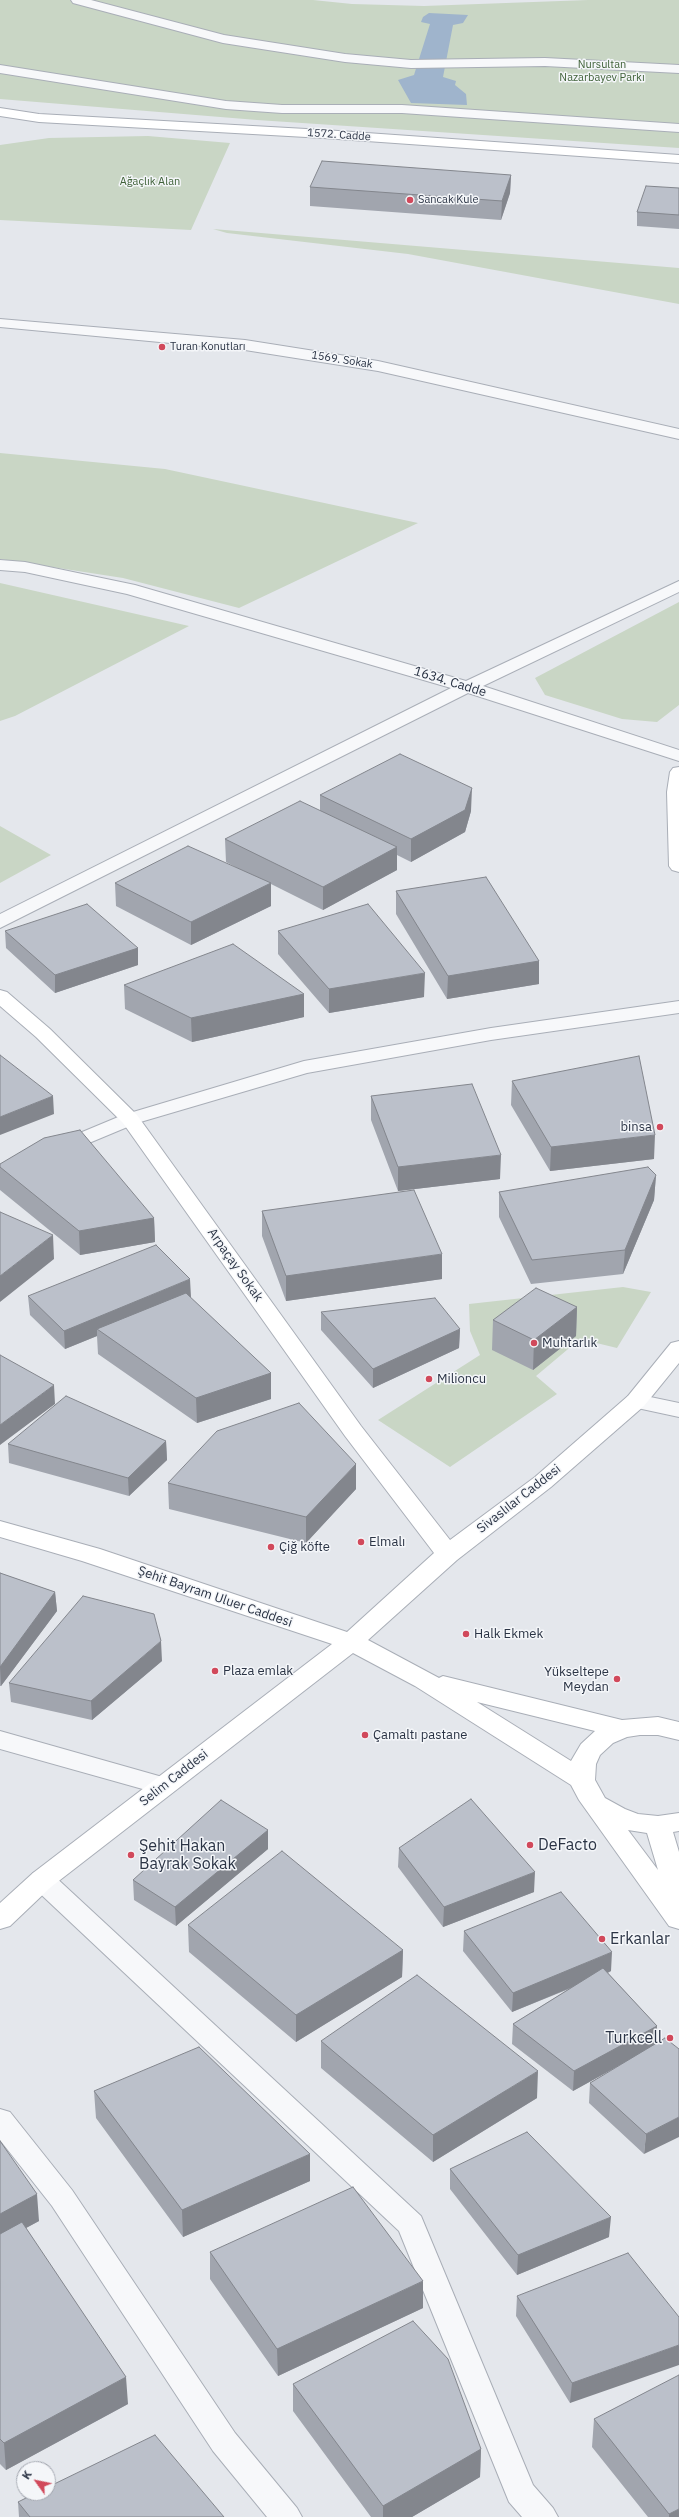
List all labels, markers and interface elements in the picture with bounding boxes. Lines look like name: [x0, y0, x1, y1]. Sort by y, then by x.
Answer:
park label: Nursultan Nazarbayev Parkı: [559, 58, 645, 84]
street label: 1572. Cadde: [307, 126, 371, 144]
park label: Ağaçlık Alan: [120, 175, 180, 189]
place label: Sancak Kule: [418, 193, 478, 207]
marker: Sancak Kule: [405, 195, 415, 205]
place label: Turan Konutları: [170, 340, 246, 354]
marker: Turan Konutları: [157, 342, 167, 352]
street label: 1569. Sokak: [310, 349, 374, 371]
street label: 1634. Cadde: [412, 664, 488, 700]
place label: binsa: [621, 1119, 652, 1135]
marker: binsa: [655, 1122, 665, 1132]
street label: Arpaçay Sokak: [204, 1225, 266, 1305]
place label: Muhtarlık: [542, 1335, 597, 1351]
marker: Muhtarlık: [529, 1338, 539, 1348]
place label: Milioncu: [437, 1371, 486, 1387]
marker: Milioncu: [424, 1374, 434, 1384]
street label: Sivaslılar Caddesi: [474, 1461, 564, 1537]
place label: Elmalı: [369, 1534, 405, 1550]
marker: Elmalı: [356, 1537, 366, 1547]
place label: Çiğ köfte: [279, 1539, 330, 1555]
marker: Çiğ köfte: [266, 1542, 276, 1552]
street label: Şehit Bayram Uluer Caddesi: [136, 1563, 294, 1631]
place label: Halk Ekmek: [474, 1626, 543, 1642]
marker: Halk Ekmek: [461, 1629, 471, 1639]
place label: Plaza emlak: [223, 1663, 293, 1679]
place label: Yükseltepe Meydan: [544, 1664, 609, 1695]
marker: Plaza emlak: [210, 1666, 220, 1676]
marker: Yükseltepe Meydan: [612, 1674, 622, 1684]
place label: Çamaltı pastane: [373, 1727, 467, 1743]
marker: Çamaltı pastane: [360, 1730, 370, 1740]
street label: Selim Caddesi: [137, 1746, 211, 1810]
place label: DeFacto: [538, 1835, 597, 1855]
place label: Şehit Hakan Bayrak Sokak: [139, 1836, 236, 1874]
marker: DeFacto: [525, 1840, 535, 1850]
marker: Şehit Hakan Bayrak Sokak: [126, 1850, 136, 1860]
place label: Erkanlar: [610, 1929, 670, 1949]
marker: Erkanlar: [597, 1934, 607, 1944]
place label: Turkcell: [605, 2028, 662, 2048]
marker: Turkcell: [665, 2033, 675, 2043]
north arrow: [16, 2461, 56, 2501]
text: K: [19, 2468, 35, 2482]

